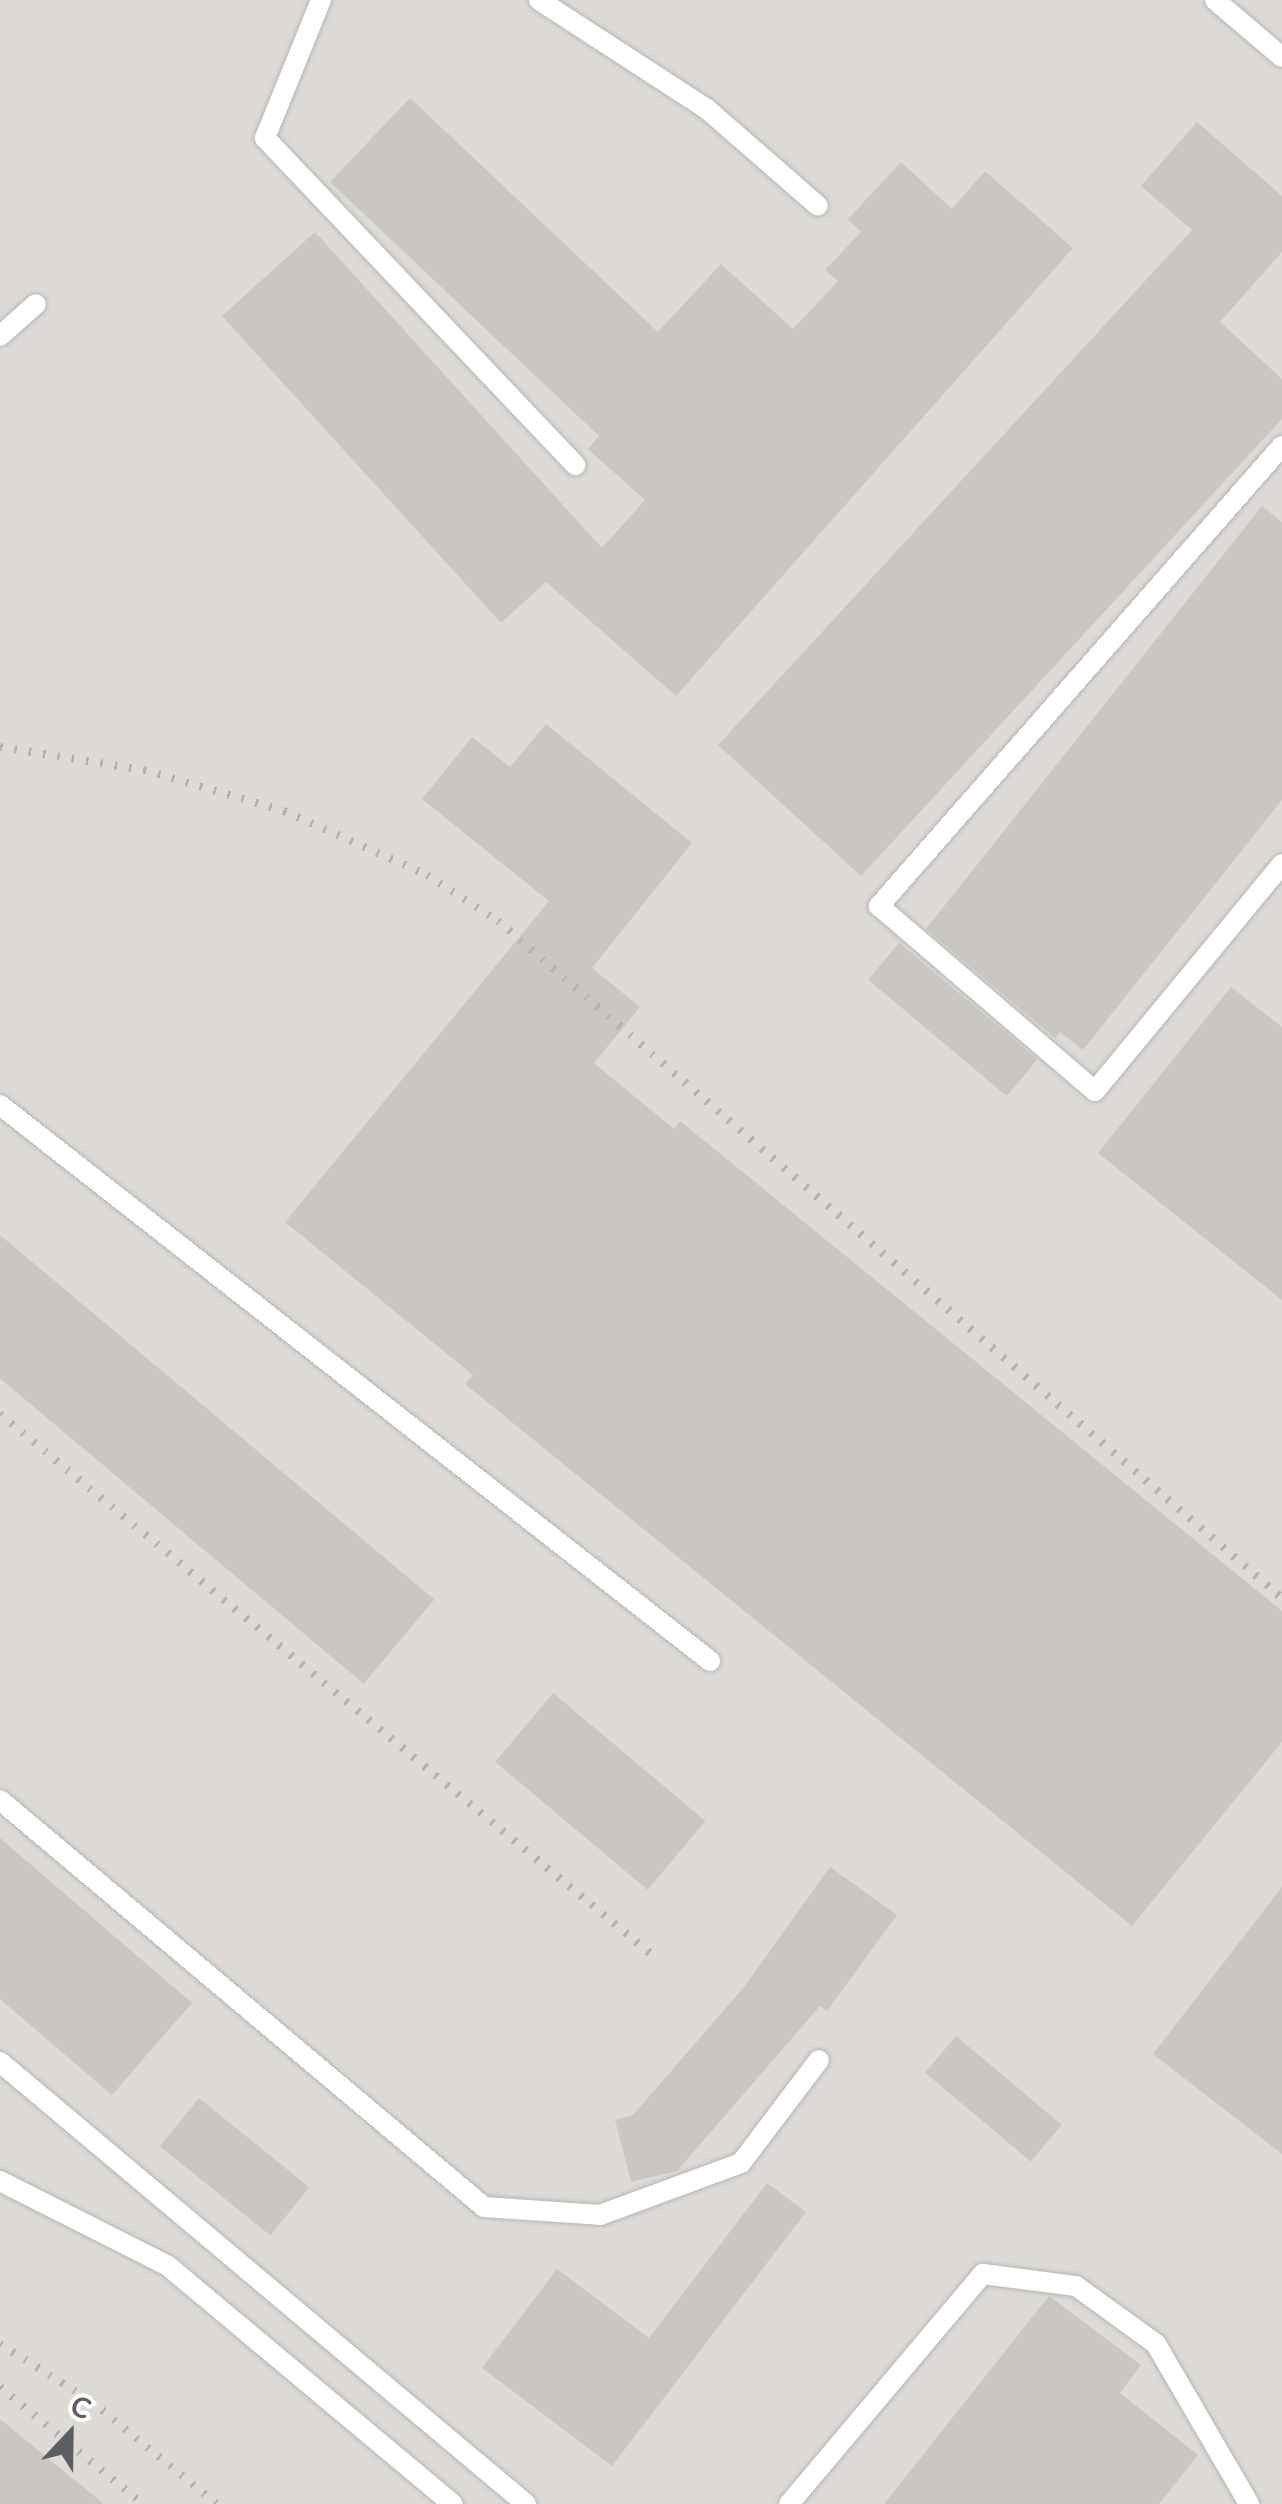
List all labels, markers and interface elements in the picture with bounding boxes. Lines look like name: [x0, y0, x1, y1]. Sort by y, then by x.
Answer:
north arrow: [20, 2384, 120, 2484]
text: С: [66, 2387, 96, 2425]

